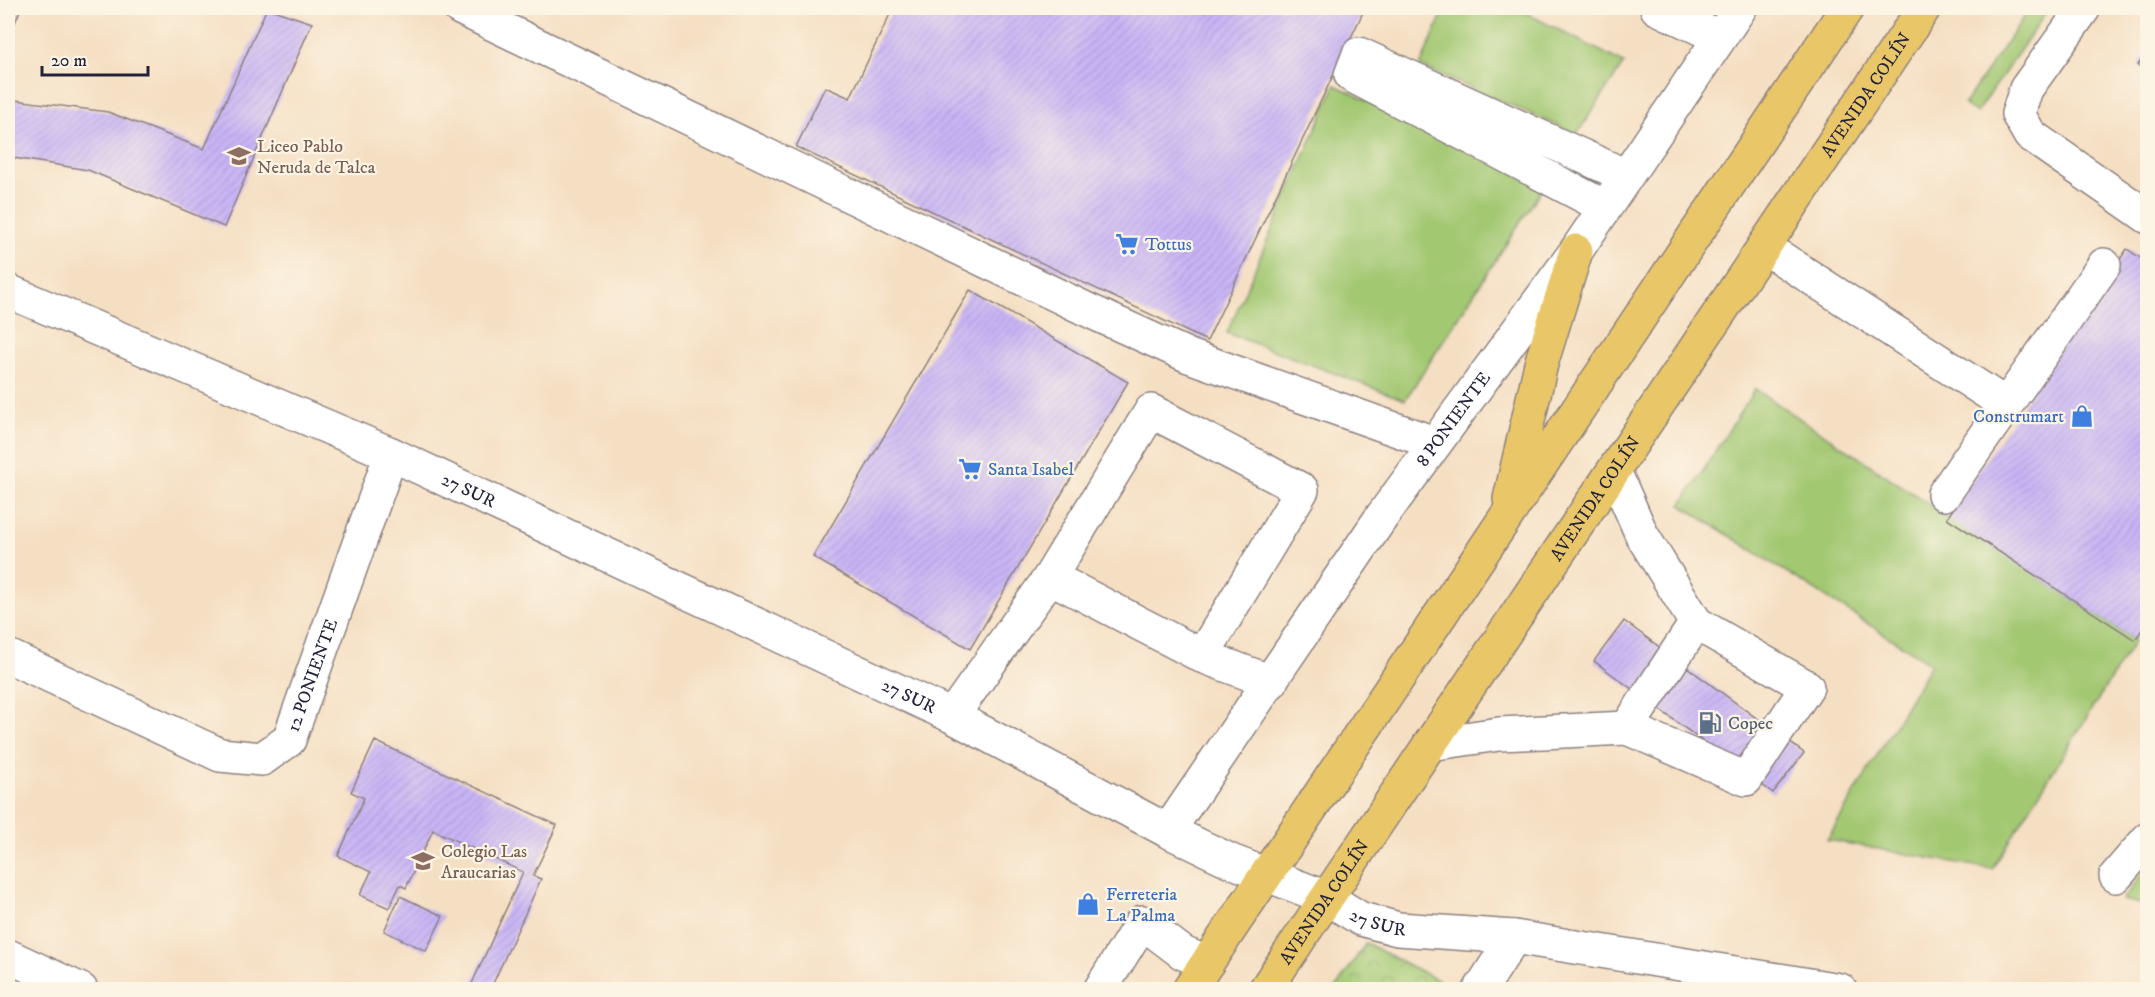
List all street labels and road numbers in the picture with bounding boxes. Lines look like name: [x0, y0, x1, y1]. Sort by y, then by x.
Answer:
street label: AVENIDA COLÍN: [1817, 29, 1916, 162]
street label: 8 PONIENTE: [1412, 368, 1496, 471]
street label: AVENIDA COLÍN: [1546, 432, 1646, 566]
street label: 27 SUR: [438, 469, 499, 513]
street label: 12 PONIENTE: [283, 616, 343, 735]
street label: 27 SUR: [878, 675, 939, 719]
street label: AVENIDA COLÍN: [1275, 836, 1375, 969]
street label: 27 SUR: [1345, 905, 1406, 941]

